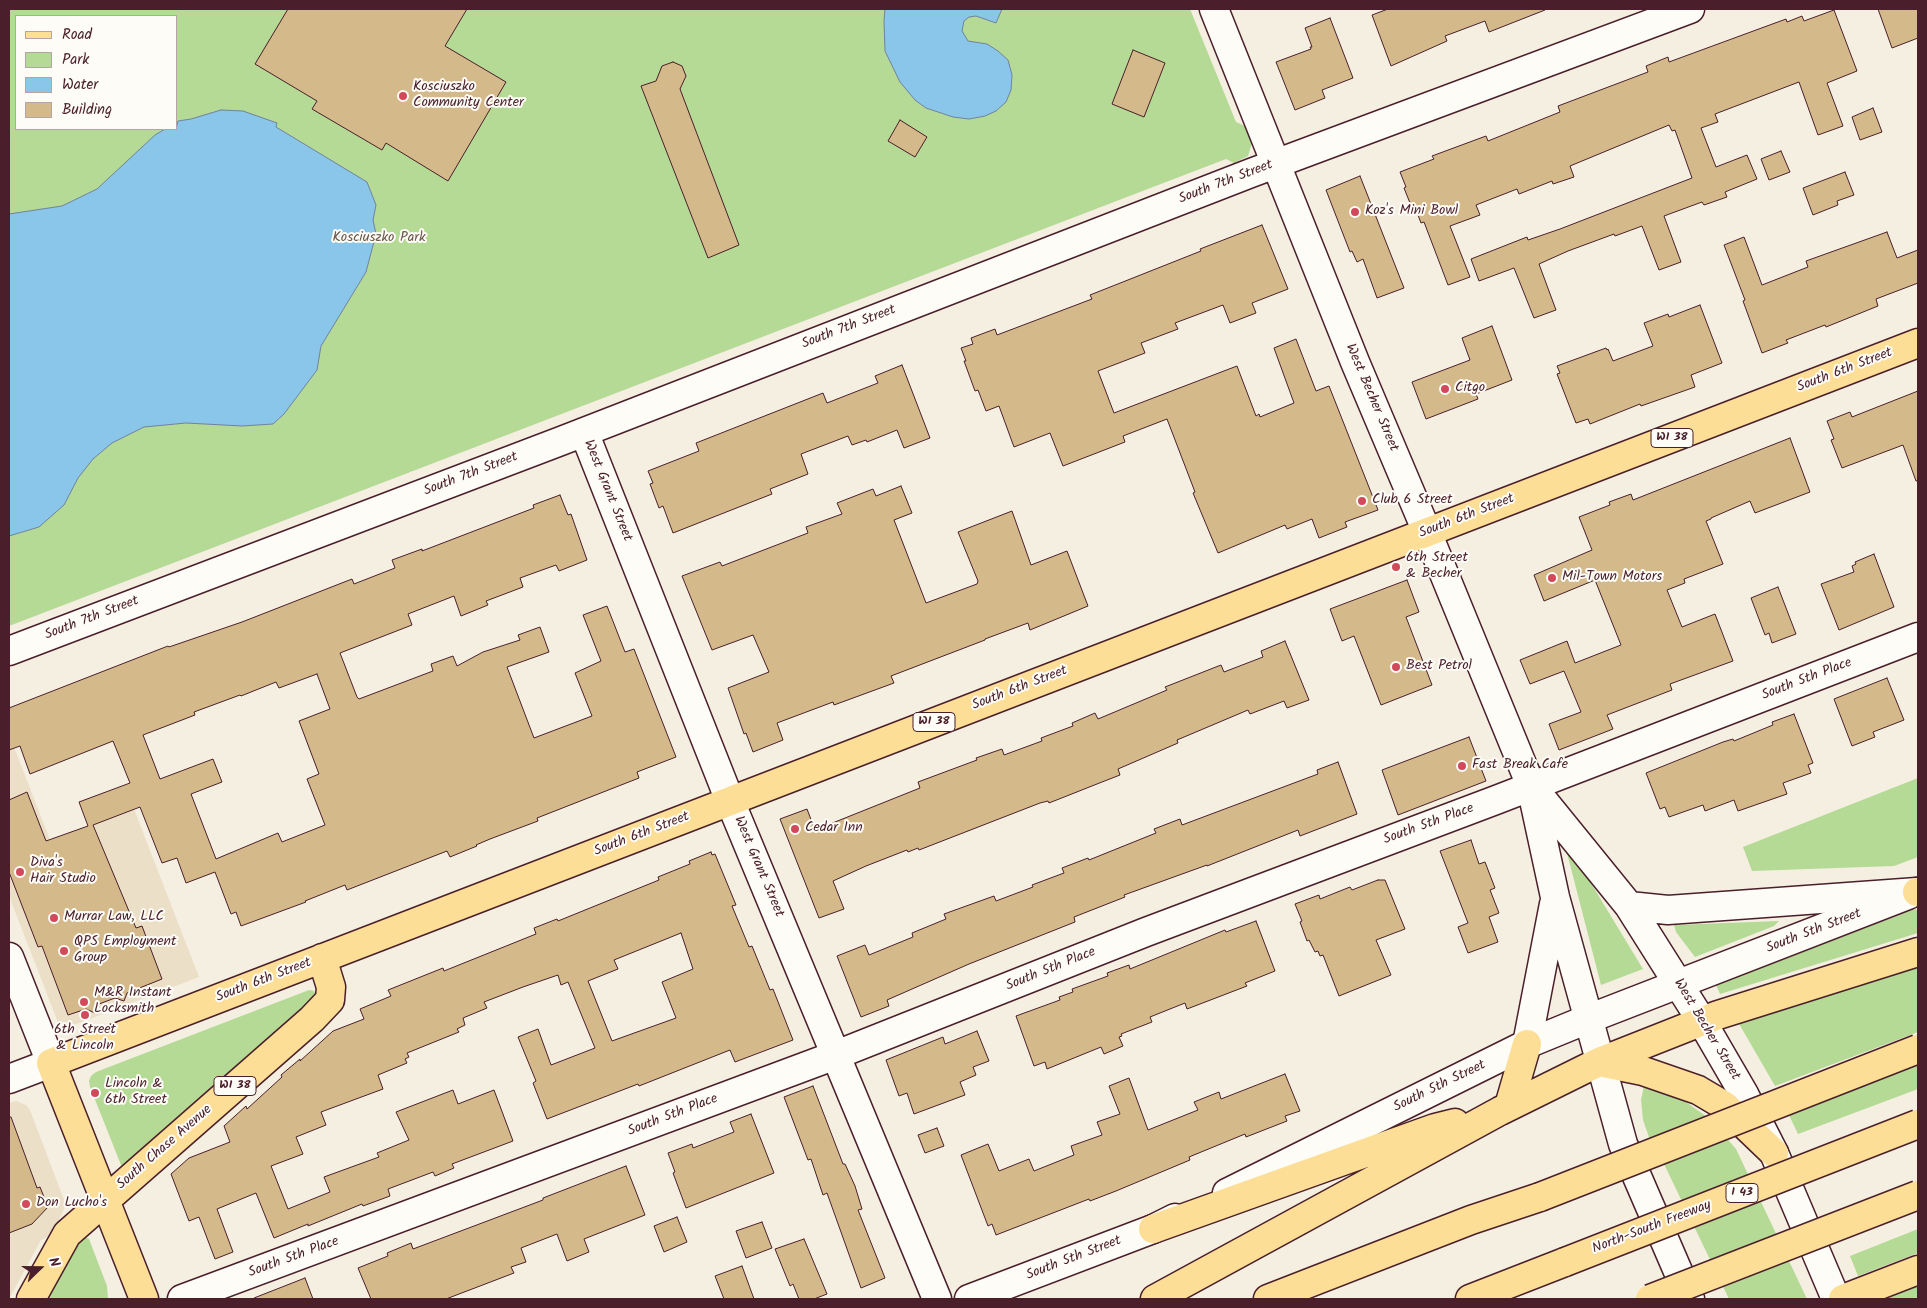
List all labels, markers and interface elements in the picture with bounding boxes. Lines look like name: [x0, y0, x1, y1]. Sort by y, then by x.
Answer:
legend: [15, 15, 178, 130]
text: Road: [62, 23, 92, 47]
text: Park: [62, 48, 89, 72]
text: Water: [62, 73, 98, 97]
place label: Kosciuszko Community Center: [413, 80, 524, 112]
marker: Kosciuszko Community Center: [397, 90, 409, 102]
text: Building: [62, 98, 112, 122]
street label: South 7th Street: [1177, 157, 1275, 209]
place label: Koz's Mini Bowl: [1365, 204, 1458, 220]
marker: Koz's Mini Bowl: [1349, 206, 1361, 218]
park label: Kosciuszko Park: [333, 231, 425, 247]
street label: South 7th Street: [800, 302, 898, 354]
street label: West Becher Street: [1341, 342, 1401, 454]
street label: South 6th Street: [1795, 345, 1895, 397]
place label: Citgo: [1455, 381, 1485, 397]
marker: Citgo: [1439, 383, 1451, 395]
road number: WI 38: [1651, 428, 1693, 448]
street label: West Grant Street: [579, 438, 635, 544]
street label: South 7th Street: [422, 449, 520, 501]
street label: South 6th Street: [1417, 491, 1517, 543]
place label: Club 6 Street: [1372, 493, 1452, 509]
marker: Club 6 Street: [1356, 495, 1368, 507]
place label: 6th Street & Becher: [1406, 551, 1468, 584]
marker: 6th Street & Becher: [1390, 561, 1402, 573]
place label: Mil-Town Motors: [1562, 570, 1662, 586]
marker: Mil-Town Motors: [1546, 572, 1558, 584]
street label: South 7th Street: [43, 593, 141, 645]
street label: South 5th Place: [1760, 655, 1854, 705]
place label: Best Petrol: [1406, 659, 1472, 675]
marker: Best Petrol: [1390, 661, 1402, 673]
street label: South 6th Street: [970, 663, 1070, 715]
road number: WI 38: [913, 712, 955, 732]
place label: Fast Break Cafe: [1472, 758, 1568, 774]
marker: Fast Break Cafe: [1456, 760, 1468, 772]
street label: South 5th Place: [1381, 801, 1477, 849]
street label: South 6th Street: [592, 809, 692, 861]
street label: West Grant Street: [729, 814, 787, 920]
place label: Cedar Inn: [805, 821, 863, 837]
marker: Cedar Inn: [789, 823, 801, 835]
place label: Diva's Hair Studio: [30, 856, 96, 889]
marker: Diva's Hair Studio: [14, 866, 26, 878]
street label: South 5th Street: [1764, 906, 1864, 958]
place label: Murrar Law, LLC: [64, 910, 164, 926]
marker: Murrar Law, LLC: [48, 912, 60, 924]
place label: QPS Employment Group: [74, 935, 176, 968]
street label: South 5th Place: [1004, 944, 1098, 996]
marker: QPS Employment Group: [58, 945, 70, 957]
street label: South 6th Street: [214, 955, 314, 1007]
street label: West Becher Street: [1669, 976, 1743, 1084]
place label: M&R Instant Locksmith: [94, 986, 171, 1019]
marker: M&R Instant Locksmith: [78, 996, 90, 1008]
marker: 6th Street & Lincoln: [79, 1009, 91, 1021]
place label: 6th Street & Lincoln: [54, 1023, 116, 1056]
street label: South 5th Street: [1391, 1057, 1489, 1117]
road number: WI 38: [214, 1076, 256, 1096]
place label: Lincoln & 6th Street: [105, 1077, 167, 1110]
marker: Lincoln & 6th Street: [89, 1087, 101, 1099]
street label: South 5th Place: [626, 1091, 720, 1141]
street label: South Chase Avenue: [114, 1102, 216, 1194]
road number: I 43: [1726, 1184, 1758, 1202]
place label: Don Lucho's: [36, 1196, 107, 1212]
marker: Don Lucho's: [20, 1198, 32, 1210]
street label: North-South Freeway: [1590, 1198, 1714, 1258]
street label: South 5th Street: [1024, 1233, 1124, 1285]
street label: South 5th Place: [246, 1234, 342, 1282]
north arrow: [15, 1243, 65, 1293]
text: N: [42, 1254, 66, 1271]

